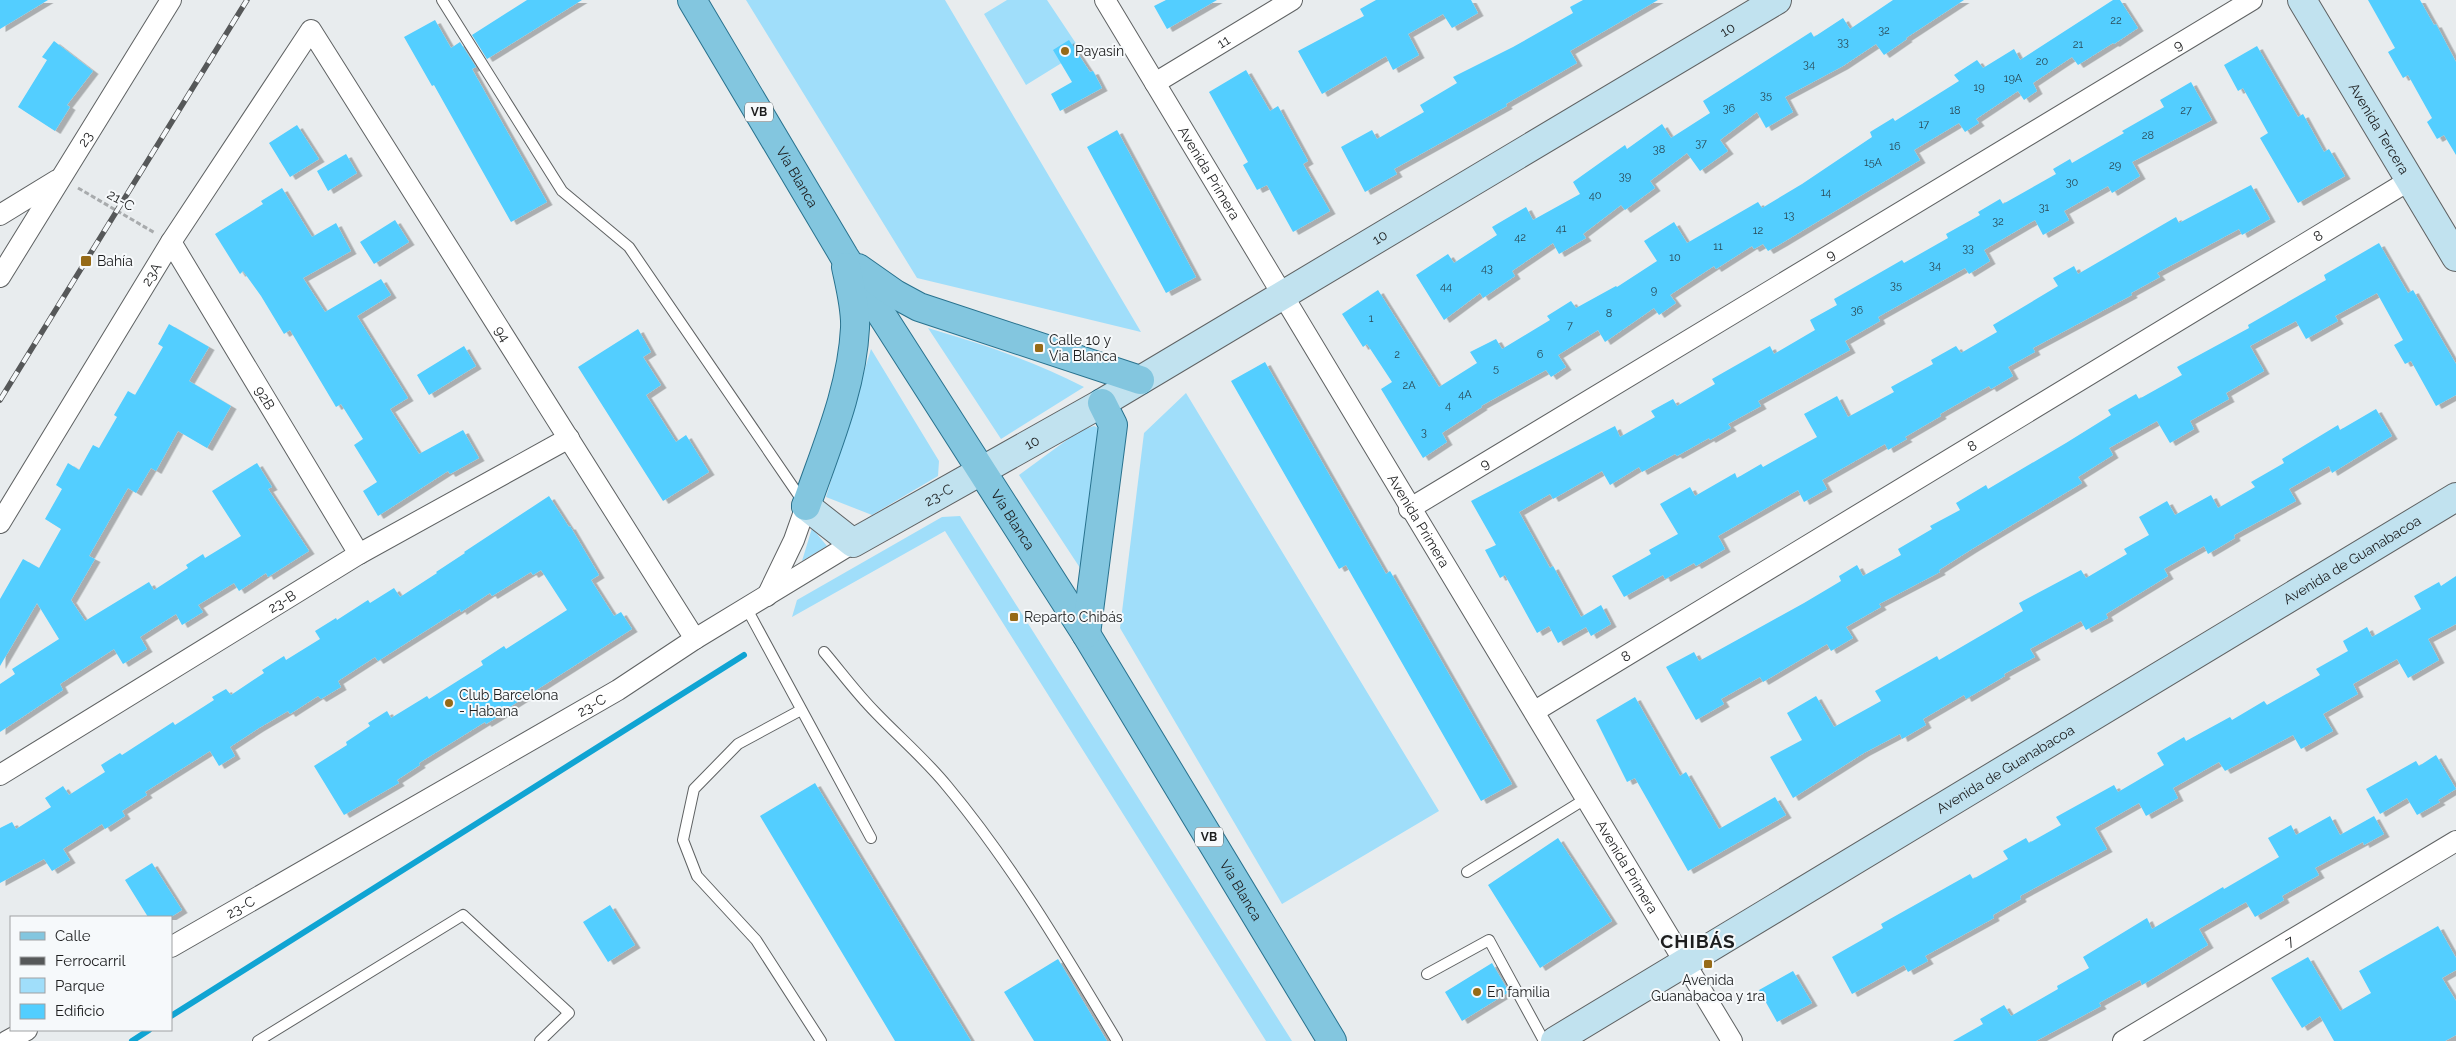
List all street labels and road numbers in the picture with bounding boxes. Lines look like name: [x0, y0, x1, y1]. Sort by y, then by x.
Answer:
street label: 10: [1717, 19, 1738, 40]
street label: 11: [1214, 32, 1233, 51]
street label: 9: [2170, 36, 2185, 54]
street label: Avenida Tercera: [2346, 80, 2413, 177]
road number: VB: [745, 102, 773, 121]
street label: Avenida Primera: [1175, 124, 1243, 223]
street label: 23: [74, 129, 96, 150]
street label: Vía Blanca: [773, 144, 821, 210]
street label: 21-C: [105, 186, 138, 214]
street label: 10: [1369, 227, 1390, 248]
street label: 8: [2310, 227, 2326, 245]
street label: 9: [1823, 246, 1838, 264]
street label: 23A: [138, 259, 165, 289]
street label: 94: [491, 323, 514, 345]
street label: 92B: [252, 383, 278, 413]
street label: 10: [1022, 432, 1042, 453]
street label: 8: [1964, 437, 1980, 455]
street label: 9: [1477, 455, 1492, 472]
street label: Avenida Primera: [1385, 471, 1453, 570]
street label: 23-C: [921, 480, 956, 509]
street label: Vía Blanca: [988, 487, 1038, 553]
street label: Avenida de Guanabacoa: [2280, 512, 2424, 607]
street label: 23-B: [265, 587, 299, 616]
street label: 8: [1618, 647, 1633, 665]
street label: 23-C: [574, 691, 609, 720]
street label: Avenida de Guanabacoa: [1934, 721, 2077, 817]
street label: Avenida Primera: [1593, 817, 1661, 916]
road number: VB: [1195, 828, 1223, 846]
street label: Vía Blanca: [1216, 857, 1265, 924]
street label: 23-C: [223, 892, 258, 922]
street label: 7: [2282, 932, 2297, 950]

